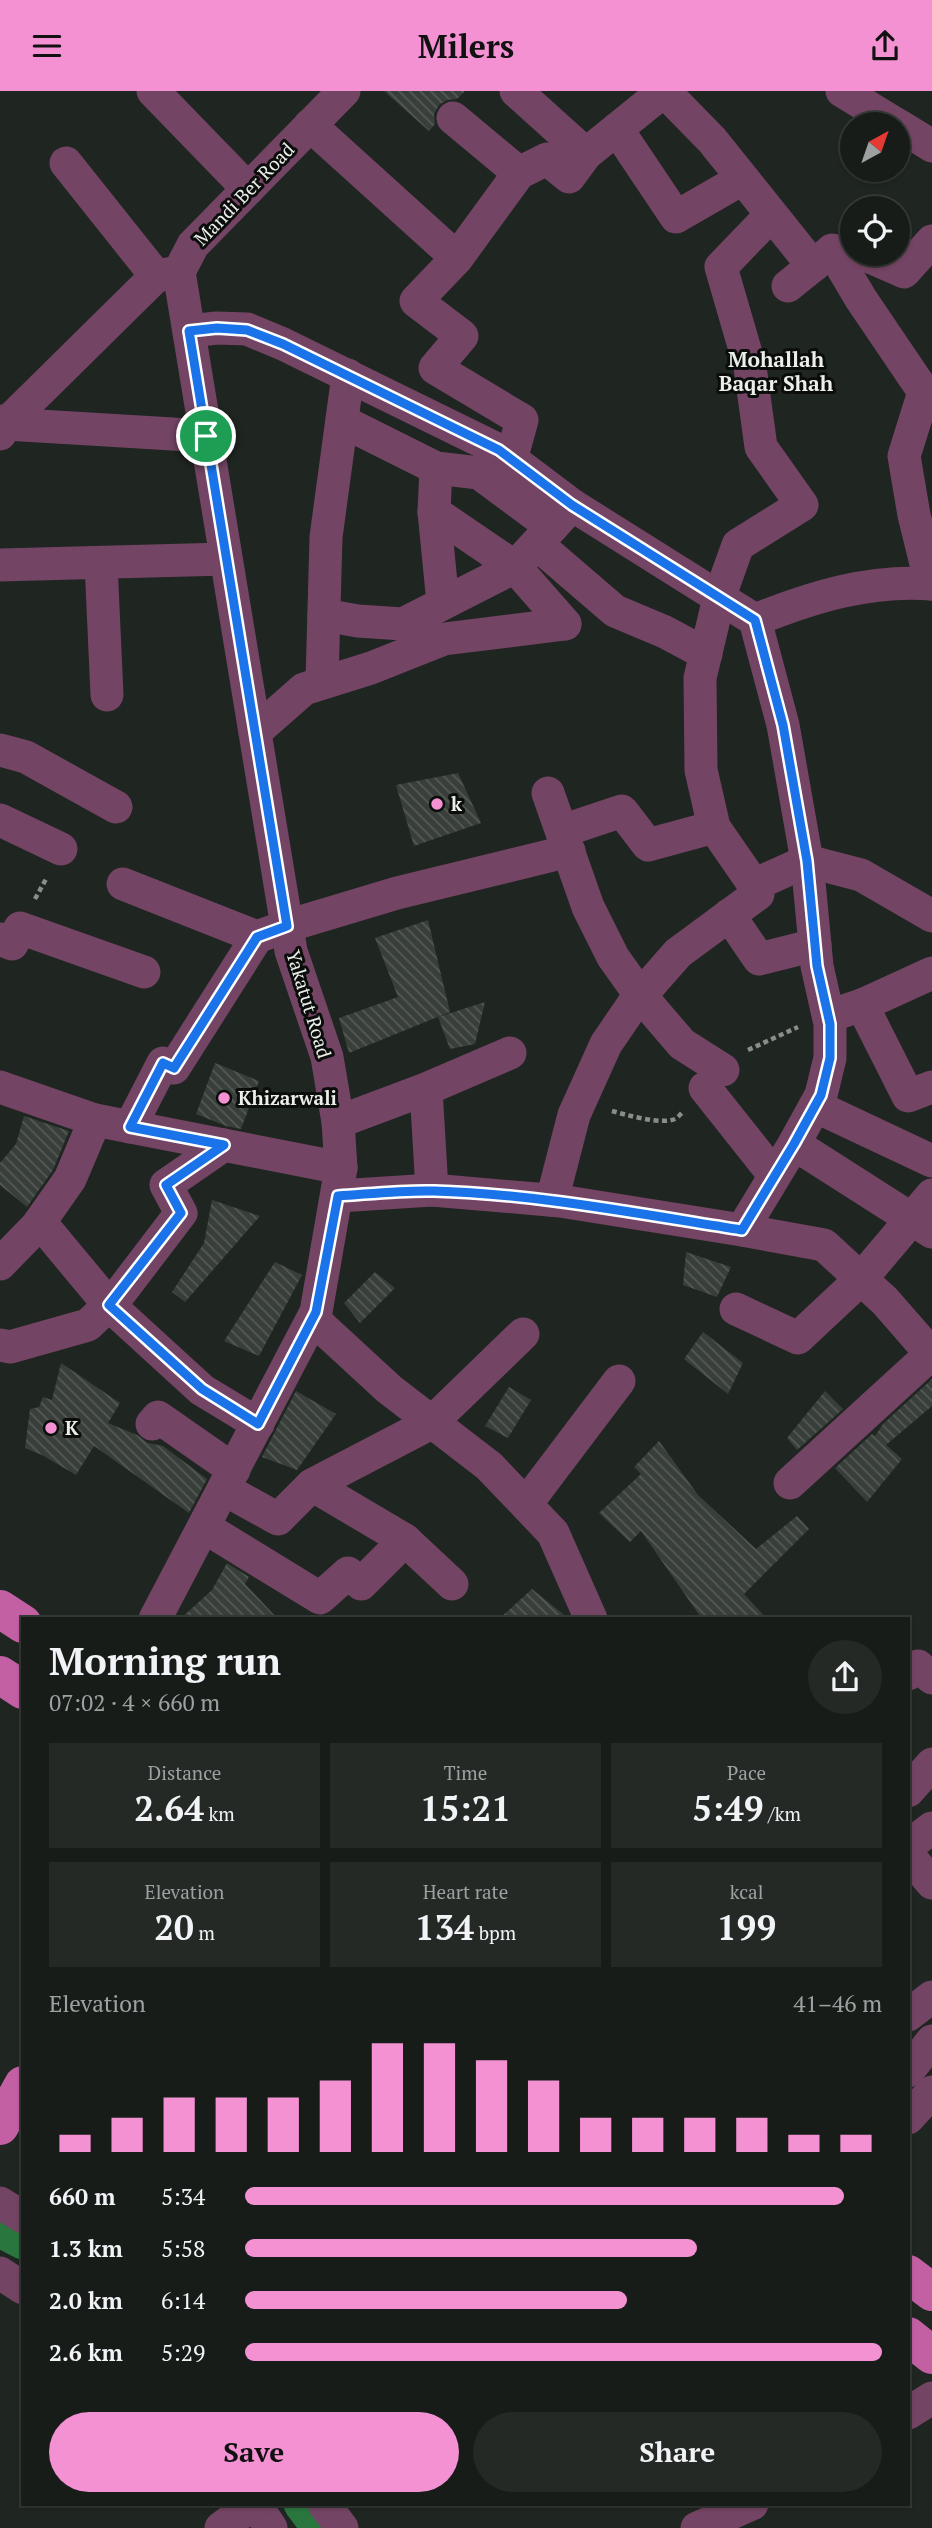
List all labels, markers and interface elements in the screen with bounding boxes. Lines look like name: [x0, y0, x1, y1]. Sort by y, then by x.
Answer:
text: Milers: [418, 25, 514, 67]
icon: menu: [28, 27, 66, 65]
icon: share: [866, 27, 904, 65]
north arrow: [840, 112, 910, 182]
map controls: [840, 112, 910, 266]
street label: Mandi Ber Road: [188, 137, 299, 250]
button: locate: [840, 196, 910, 266]
district label: Mohallah Baqar Shah: [719, 345, 834, 397]
pin: [176, 406, 236, 466]
icon: arrive: [187, 417, 225, 455]
place label: k: [451, 791, 463, 816]
marker: k: [429, 796, 445, 812]
street label: Yakatut Road: [281, 947, 338, 1061]
place label: Khizarwali: [238, 1085, 337, 1110]
marker: Khizarwali: [216, 1090, 232, 1106]
place label: K: [65, 1415, 79, 1440]
marker: K: [43, 1420, 59, 1436]
text: Morning run: [49, 1636, 281, 1686]
button: share: [808, 1640, 882, 1714]
text: 07:02 · 4 × 660 m: [49, 1687, 220, 1718]
text: Distance: [148, 1760, 221, 1785]
text: Time: [444, 1760, 487, 1785]
text: Pace: [727, 1760, 766, 1785]
text: 2.64: [134, 1785, 204, 1831]
text: 15:21: [420, 1785, 511, 1831]
text: 5:49: [692, 1785, 763, 1831]
text: km: [204, 1801, 235, 1826]
text: /km: [763, 1801, 801, 1826]
text: Elevation: [145, 1879, 224, 1904]
text: Heart rate: [423, 1879, 508, 1904]
text: kcal: [730, 1879, 763, 1904]
text: 20: [154, 1904, 194, 1950]
text: 134: [415, 1904, 474, 1950]
text: 199: [717, 1904, 776, 1950]
text: m: [194, 1920, 215, 1945]
text: bpm: [474, 1920, 516, 1945]
text: Elevation: [49, 1988, 146, 2019]
text: 41–46 m: [793, 1988, 882, 2019]
text: 660 m: [49, 2181, 115, 2212]
text: 5:34: [161, 2181, 205, 2212]
text: 1.3 km: [49, 2233, 123, 2264]
text: 5:58: [161, 2233, 205, 2264]
text: 2.0 km: [49, 2285, 123, 2316]
text: 6:14: [161, 2285, 205, 2316]
text: 2.6 km: [49, 2337, 123, 2368]
text: 5:29: [161, 2337, 205, 2368]
button: Save: [49, 2412, 459, 2492]
button: Share: [473, 2412, 882, 2492]

